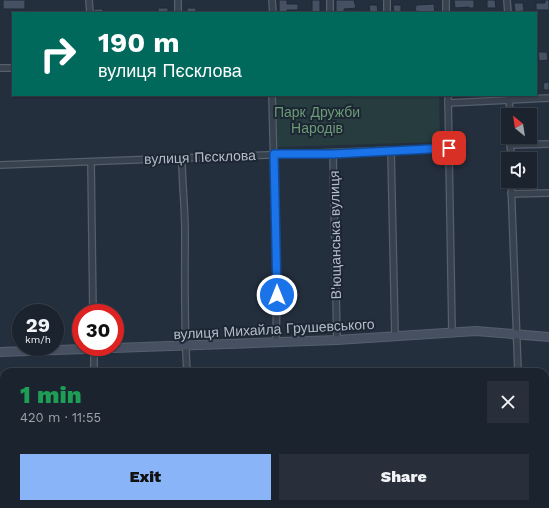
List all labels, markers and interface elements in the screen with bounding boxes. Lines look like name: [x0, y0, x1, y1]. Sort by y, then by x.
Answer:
text: 190 m: [98, 26, 180, 59]
icon: right: [32, 28, 84, 80]
text: вулиця Пєсклова: [98, 60, 242, 81]
park label: Парк Дружби Народів: [274, 104, 360, 136]
north arrow: [501, 108, 537, 144]
map controls: [501, 108, 537, 188]
pin: [432, 131, 466, 165]
icon: arrive: [438, 137, 460, 159]
street label: вулиця Пєсклова: [144, 147, 256, 167]
button: sound: [501, 152, 537, 188]
street label: В'ющанська вулиця: [326, 170, 344, 300]
position arrow: [256, 274, 298, 316]
speed limit sign: 30: [72, 304, 124, 356]
text: 29: [26, 313, 50, 337]
street label: вулиця Михайла Грушевського: [173, 316, 375, 342]
text: km/h: [25, 334, 51, 345]
text: 1 min: [20, 381, 82, 409]
button: close: [487, 381, 529, 423]
text: 420 m · 11:55: [20, 410, 101, 425]
button: Exit: [20, 454, 271, 500]
button: Share: [279, 454, 529, 500]

